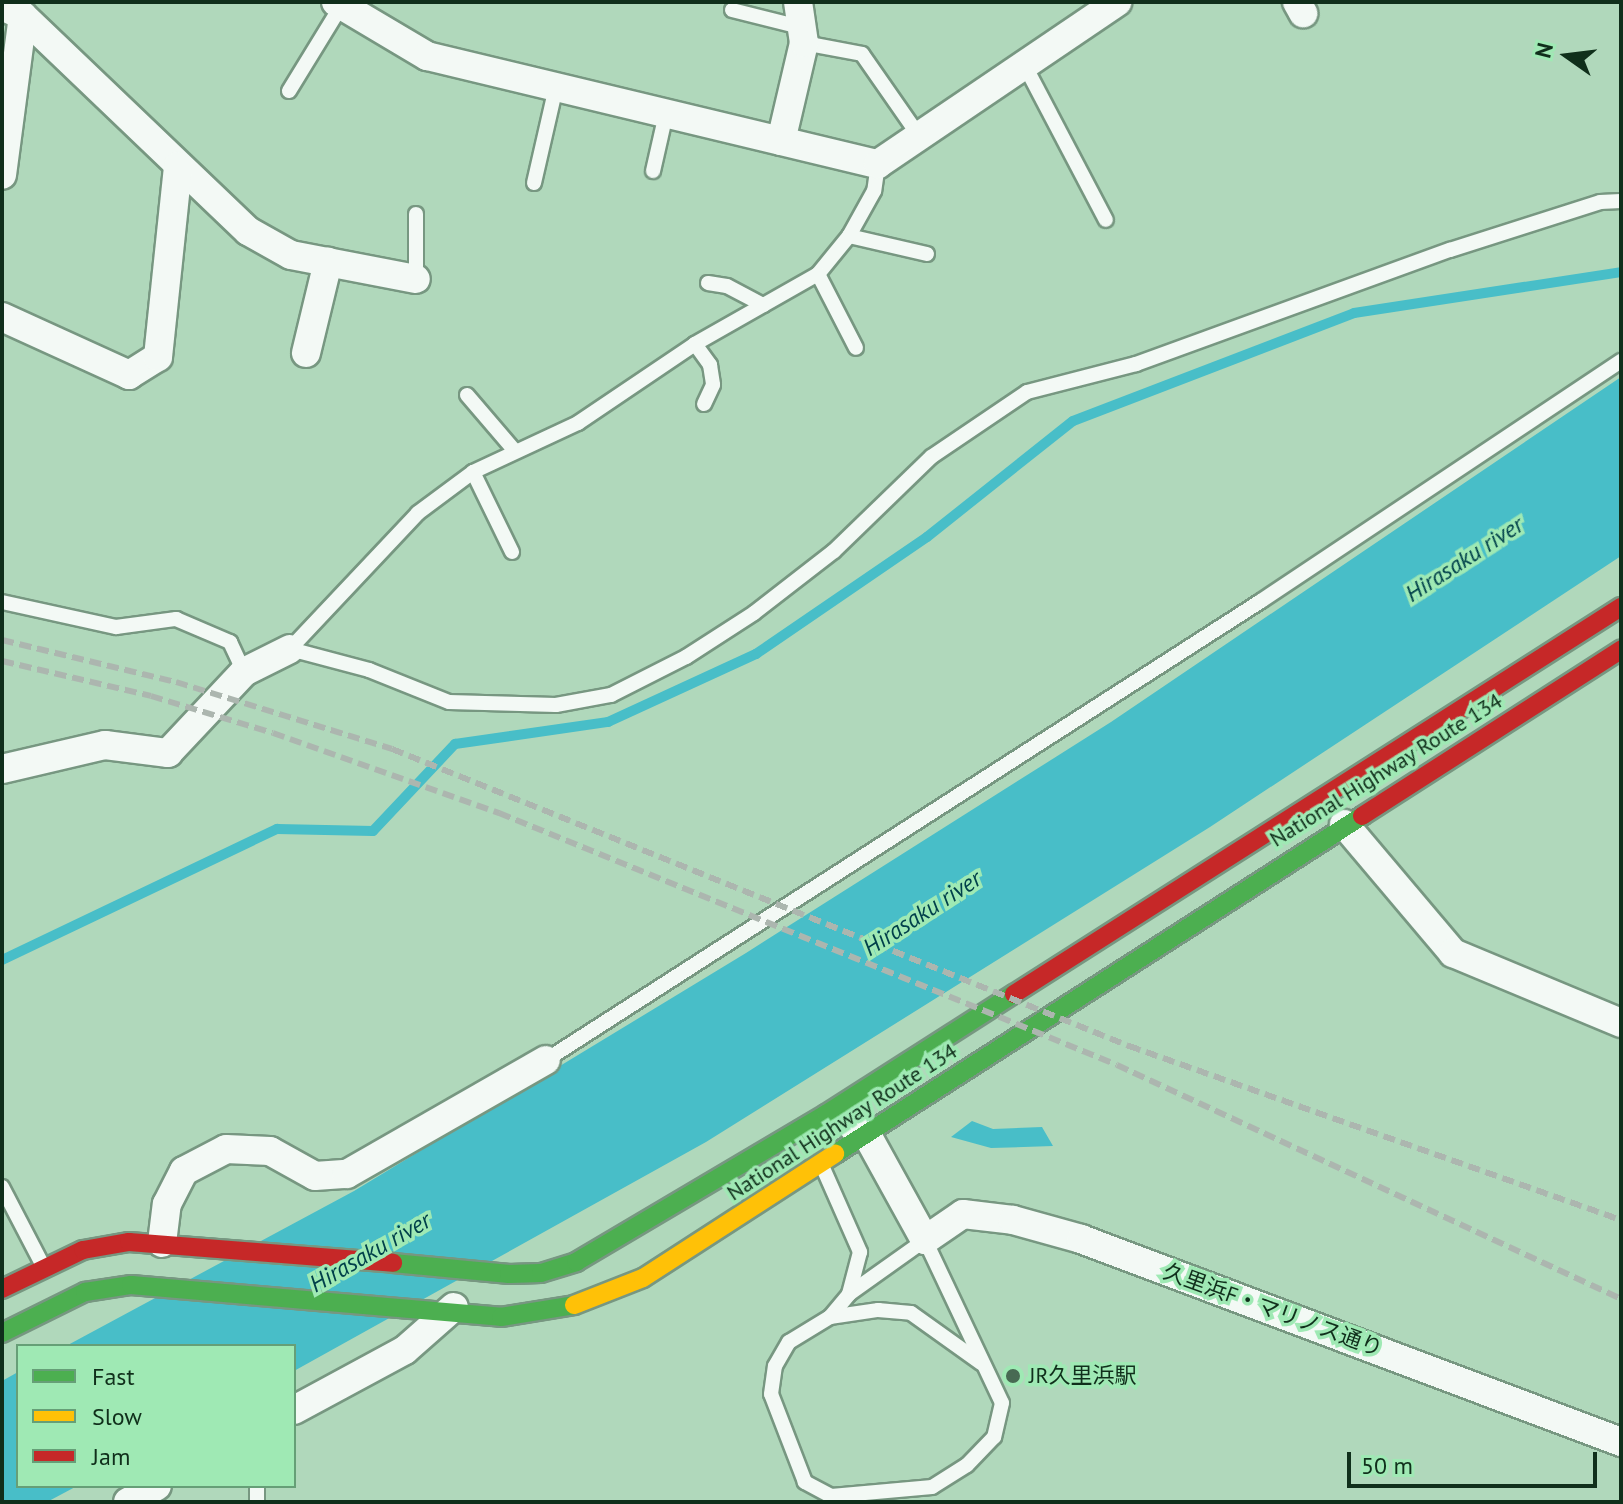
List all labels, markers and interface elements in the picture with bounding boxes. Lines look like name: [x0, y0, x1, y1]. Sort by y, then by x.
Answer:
north arrow: [1527, 16, 1607, 96]
text: N: [1528, 40, 1559, 61]
water label: Hirasaku river: [1400, 510, 1528, 608]
street label: National Highway Route 134: [1265, 687, 1507, 853]
water label: Hirasaku river: [858, 864, 986, 962]
street label: National Highway Route 134: [722, 1037, 962, 1207]
water label: Hirasaku river: [304, 1206, 436, 1298]
street label: 久里浜F・マリノス通り: [1160, 1258, 1386, 1362]
legend: [16, 1344, 296, 1488]
text: Fast: [92, 1361, 135, 1392]
place label: JR久里浜駅: [1029, 1363, 1136, 1389]
marker: JR久里浜駅: [1004, 1367, 1022, 1385]
text: Slow: [92, 1401, 142, 1432]
scale bar: [1351, 1436, 1601, 1486]
text: Jam: [92, 1441, 130, 1472]
text: 50 m: [1361, 1450, 1413, 1481]

